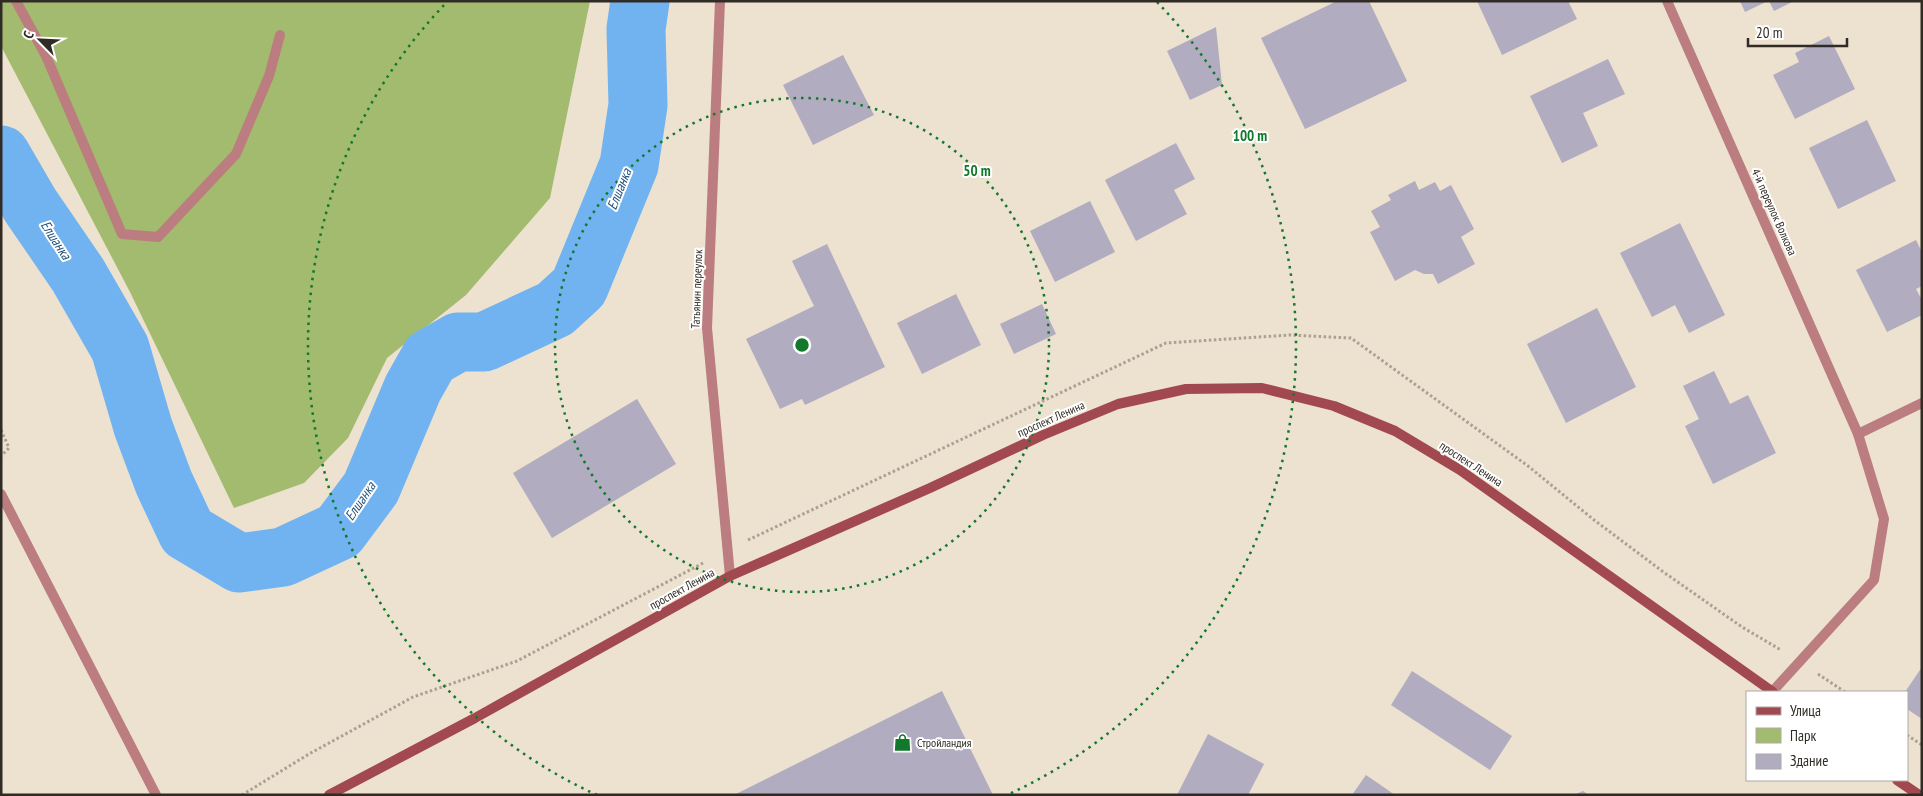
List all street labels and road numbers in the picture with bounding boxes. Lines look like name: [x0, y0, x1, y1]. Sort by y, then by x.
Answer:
street label: 4-й переулок Волкова: [1749, 166, 1800, 258]
street label: Татьянин переулок: [688, 249, 705, 329]
street label: проспект Ленина: [1015, 397, 1087, 440]
street label: проспект Ленина: [1437, 438, 1506, 490]
street label: проспект Ленина: [647, 564, 717, 613]

